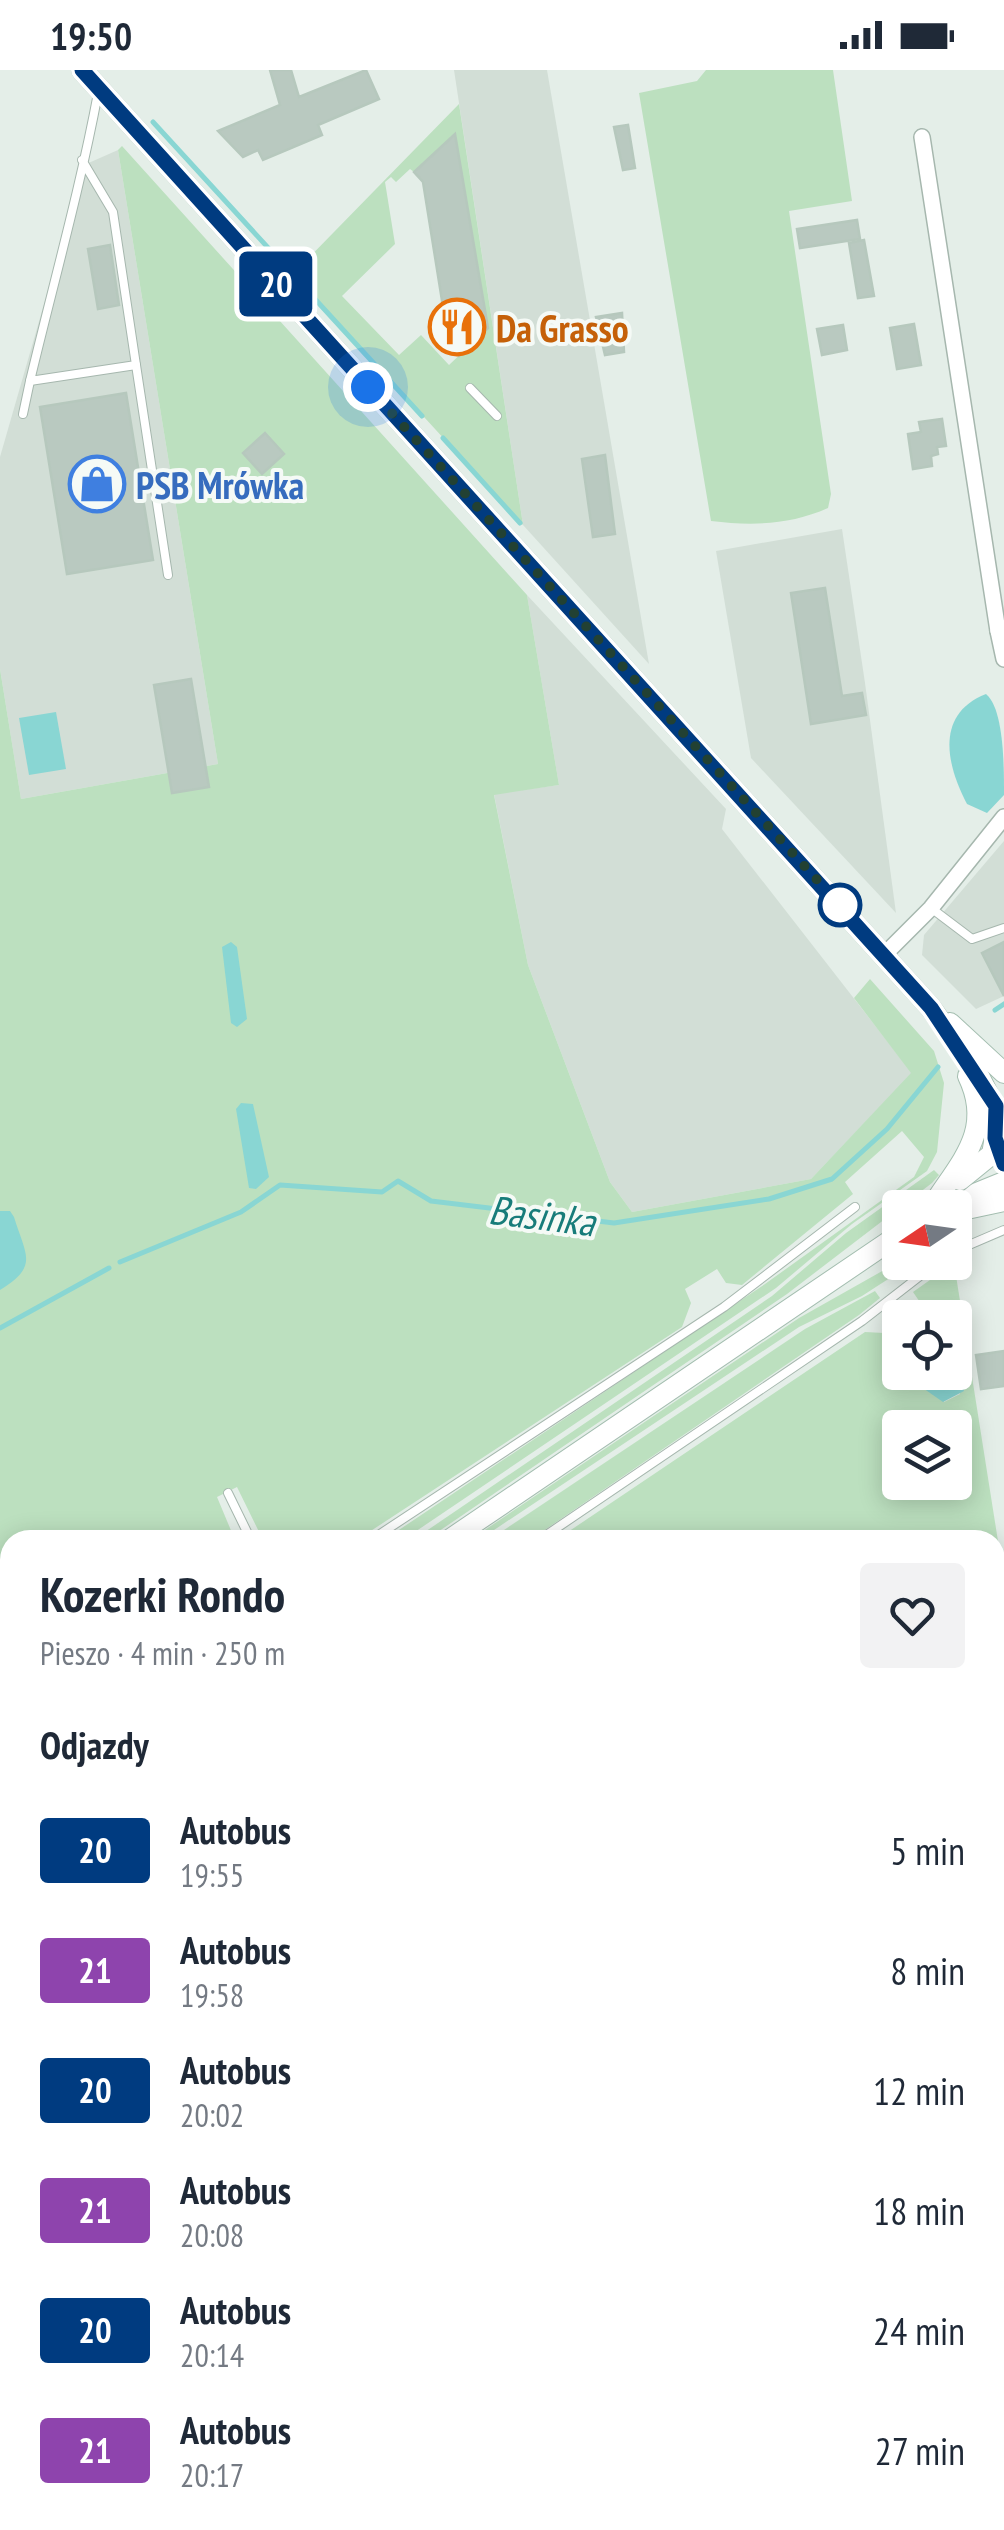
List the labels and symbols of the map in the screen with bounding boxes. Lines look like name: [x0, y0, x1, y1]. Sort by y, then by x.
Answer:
line badge: 20: [231, 252, 321, 316]
restaurant icon: Da Grasso: [427, 297, 487, 357]
place label: Da Grasso: [496, 303, 629, 352]
your location: [343, 362, 393, 412]
shop icon: PSB Mrówka: [67, 454, 127, 514]
place label: PSB Mrówka: [136, 460, 304, 509]
unlabelled marker: [819, 884, 861, 926]
water label: Basinka: [486, 1183, 600, 1248]
north arrow: [882, 1190, 972, 1280]

